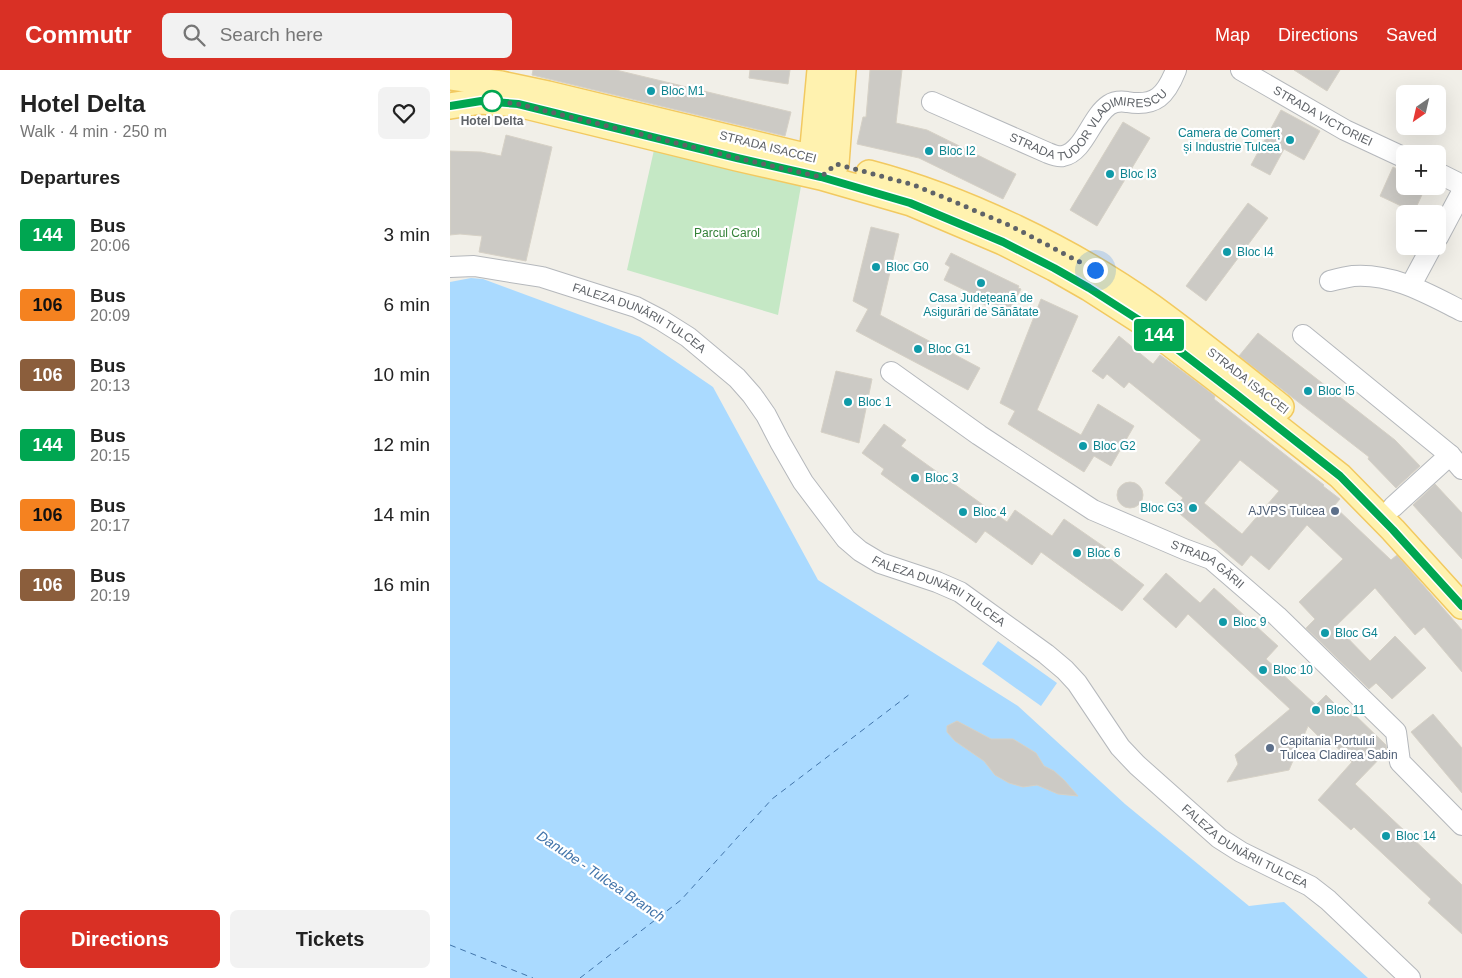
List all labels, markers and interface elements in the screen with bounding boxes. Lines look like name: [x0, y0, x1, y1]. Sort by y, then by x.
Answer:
search box: [162, 13, 512, 58]
text: Commutr: [25, 21, 132, 48]
icon: search: [180, 21, 208, 49]
text: Search here: [220, 24, 323, 45]
text: Map: [1215, 25, 1250, 45]
text: Directions: [1278, 25, 1358, 45]
text: Saved: [1386, 25, 1437, 45]
street label: STRADA VICTORIEI: [1271, 83, 1375, 149]
place label: Bloc M1: [661, 84, 705, 98]
marker: Bloc M1: [645, 85, 657, 97]
north arrow: [1396, 85, 1446, 135]
map controls: [1396, 85, 1446, 255]
street label: STRADA TUDOR VLADIMIRESCU: [1007, 86, 1170, 163]
button: heart: [378, 87, 430, 139]
text: Hotel Delta: [20, 90, 145, 117]
marker: Hotel Delta: [481, 90, 503, 112]
place label: Hotel Delta: [461, 114, 524, 128]
text: Walk · 4 min · 250 m: [20, 123, 167, 140]
place label: Camera de Comerț și Industrie Tulcea: [1178, 126, 1281, 154]
street label: STRADA ISACCEI: [718, 128, 818, 166]
marker: Camera de Comerț și Industrie Tulcea: [1284, 134, 1296, 146]
place label: Bloc I2: [939, 144, 976, 158]
marker: Bloc I2: [923, 145, 935, 157]
button: +: [1396, 145, 1446, 195]
text: Departures: [20, 167, 120, 188]
place label: Bloc I3: [1120, 167, 1157, 181]
marker: Bloc I3: [1104, 168, 1116, 180]
button: −: [1396, 205, 1446, 255]
text: Bus: [90, 215, 126, 236]
text: 3 min: [384, 224, 430, 245]
text: 144: [32, 225, 63, 245]
park label: Parcul Carol: [694, 226, 760, 240]
text: 20:06: [90, 237, 130, 254]
place label: Bloc I4: [1237, 245, 1274, 259]
marker: Bloc I4: [1221, 246, 1233, 258]
your location: [1083, 258, 1108, 283]
place label: Bloc G0: [886, 260, 929, 274]
marker: Bloc G0: [870, 261, 882, 273]
marker: Casa Județeană de Asigurări de Sănătate: [975, 277, 987, 289]
street label: FALEZA DUNĂRII TULCEA: [571, 280, 709, 356]
text: Bus: [90, 285, 126, 306]
place label: Casa Județeană de Asigurări de Sănătate: [923, 291, 1039, 319]
text: 6 min: [384, 294, 430, 315]
text: 106: [32, 295, 63, 315]
text: 20:09: [90, 307, 130, 324]
line badge: 144: [1130, 319, 1188, 351]
text: 144: [1144, 325, 1174, 345]
place label: Bloc G1: [928, 342, 971, 356]
marker: Bloc G1: [912, 343, 924, 355]
street label: STRADA ISACCEI: [1205, 345, 1291, 417]
text: Bus: [90, 355, 126, 376]
text: 10 min: [373, 364, 430, 385]
text: 106: [32, 365, 63, 385]
text: 20:13: [90, 377, 130, 394]
place label: Bloc I5: [1318, 384, 1355, 398]
marker: Bloc I5: [1302, 385, 1314, 397]
place label: Bloc 1: [858, 395, 892, 409]
marker: Bloc 1: [842, 396, 854, 408]
text: Bus: [90, 425, 126, 446]
text: 12 min: [373, 434, 430, 455]
text: 144: [32, 435, 63, 455]
place label: Bloc G2: [1093, 439, 1136, 453]
marker: Bloc G2: [1077, 440, 1089, 452]
text: 20:15: [90, 447, 130, 464]
place label: Bloc 3: [925, 471, 959, 485]
marker: Bloc 3: [909, 472, 921, 484]
text: Bus: [90, 495, 126, 516]
place label: Bloc G3: [1140, 501, 1183, 515]
marker: Bloc G3: [1187, 502, 1199, 514]
text: 14 min: [373, 504, 430, 525]
place label: AJVPS Tulcea: [1248, 504, 1325, 518]
text: 106: [32, 505, 63, 525]
place label: Bloc 4: [973, 505, 1007, 519]
marker: AJVPS Tulcea: [1329, 505, 1341, 517]
marker: Bloc 4: [957, 506, 969, 518]
text: 20:17: [90, 517, 130, 534]
street label: STRADA GĂRII: [1169, 537, 1247, 591]
place label: Bloc 6: [1087, 546, 1121, 560]
marker: Bloc 6: [1071, 547, 1083, 559]
street label: FALEZA DUNĂRII TULCEA: [870, 553, 1008, 629]
text: Bus: [90, 565, 126, 586]
text: 16 min: [373, 574, 430, 595]
text: 106: [32, 575, 63, 595]
text: 20:19: [90, 587, 130, 604]
place label: Bloc 9: [1233, 615, 1267, 629]
marker: Bloc 9: [1217, 616, 1229, 628]
place label: Bloc G4: [1335, 626, 1378, 640]
marker: Bloc G4: [1319, 627, 1331, 639]
place label: Bloc 10: [1273, 663, 1313, 677]
marker: Bloc 10: [1257, 664, 1269, 676]
place label: Bloc 11: [1326, 703, 1365, 717]
marker: Bloc 11: [1310, 704, 1322, 716]
place label: Capitania Portului Tulcea Cladirea Sabin: [1280, 734, 1398, 762]
marker: Capitania Portului Tulcea Cladirea Sabin: [1264, 742, 1276, 754]
street label: FALEZA DUNĂRII TULCEA: [1179, 801, 1310, 891]
water label: Danube - Tulcea Branch: [534, 827, 668, 925]
place label: Bloc 14: [1396, 829, 1436, 843]
marker: Bloc 14: [1380, 830, 1392, 842]
button: Directions: [20, 910, 220, 968]
button: Tickets: [230, 910, 430, 968]

